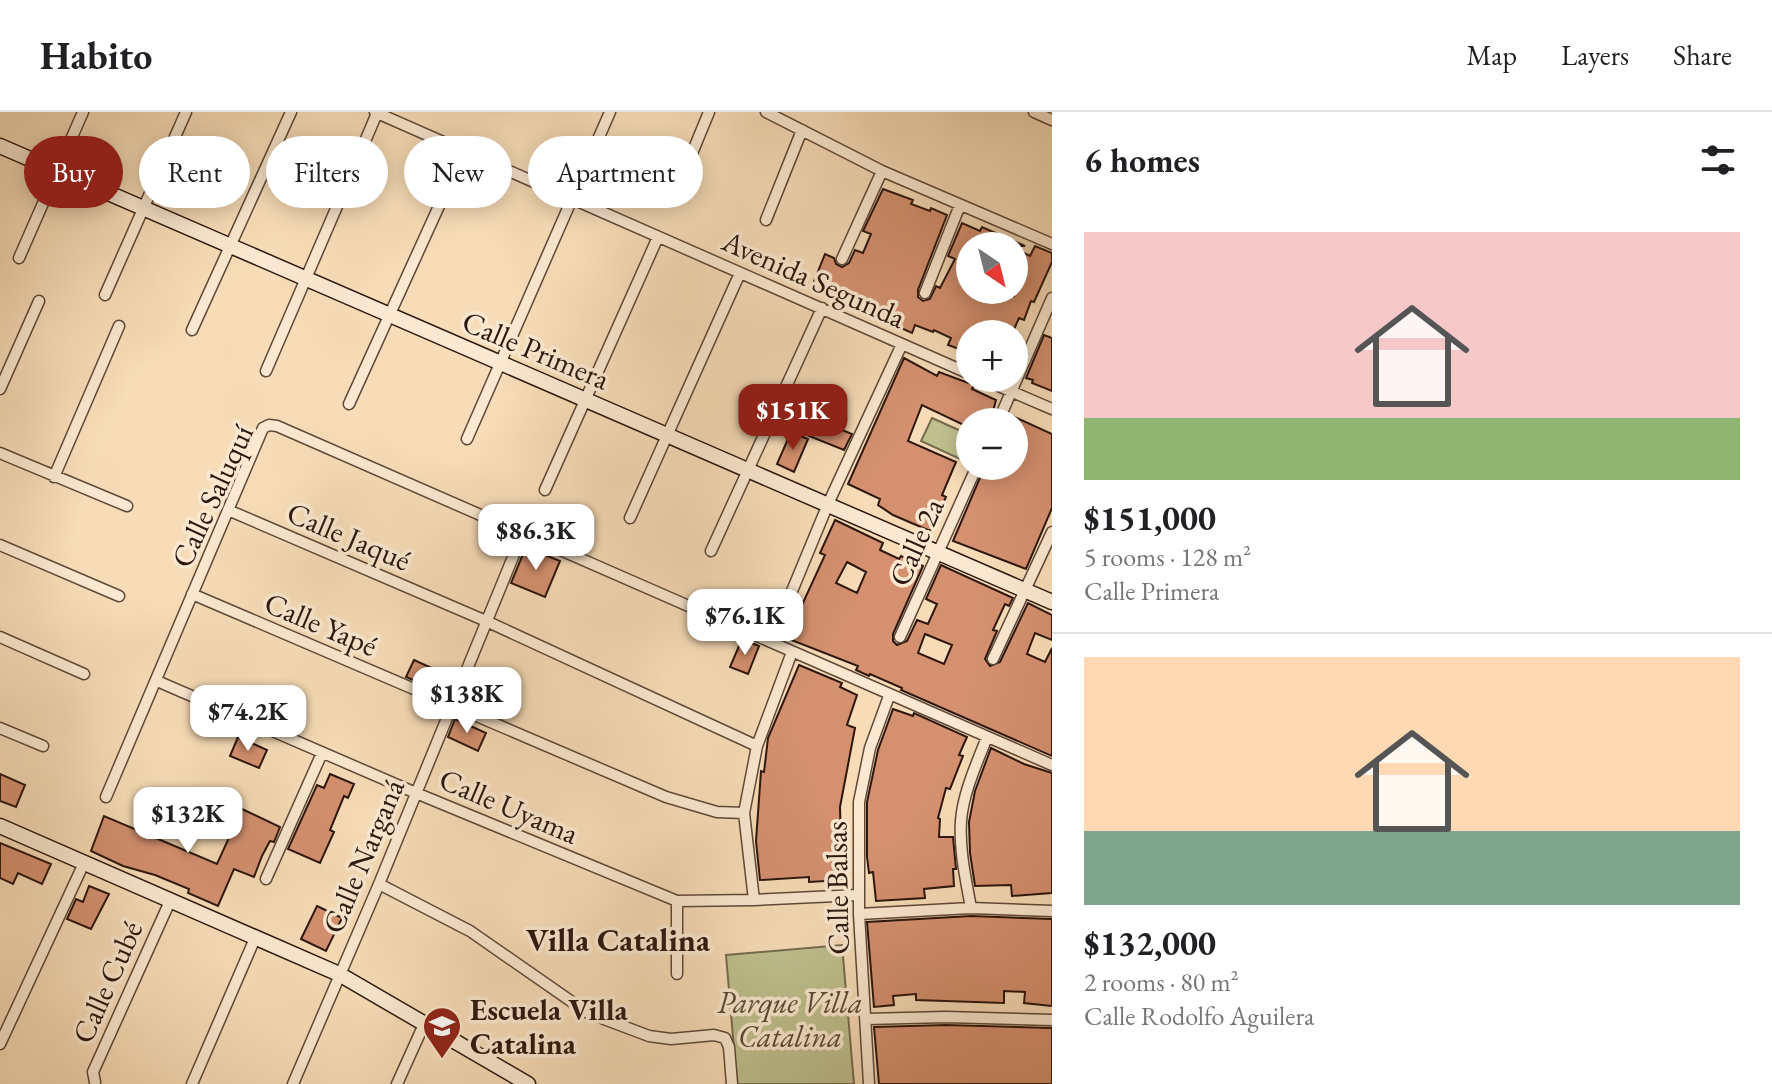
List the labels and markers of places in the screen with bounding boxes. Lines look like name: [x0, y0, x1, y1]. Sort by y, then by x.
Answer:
pin: $151K: [737, 384, 849, 452]
pin: $86.3K: [471, 504, 601, 572]
pin: $76.1K: [680, 589, 810, 657]
pin: $138K: [411, 667, 523, 735]
pin: $74.2K: [183, 685, 313, 753]
pin: $132K: [132, 787, 244, 855]
place label: Escuela Villa Catalina: [470, 990, 629, 1063]
school or university icon: Escuela Villa Catalina: [421, 1005, 463, 1060]

